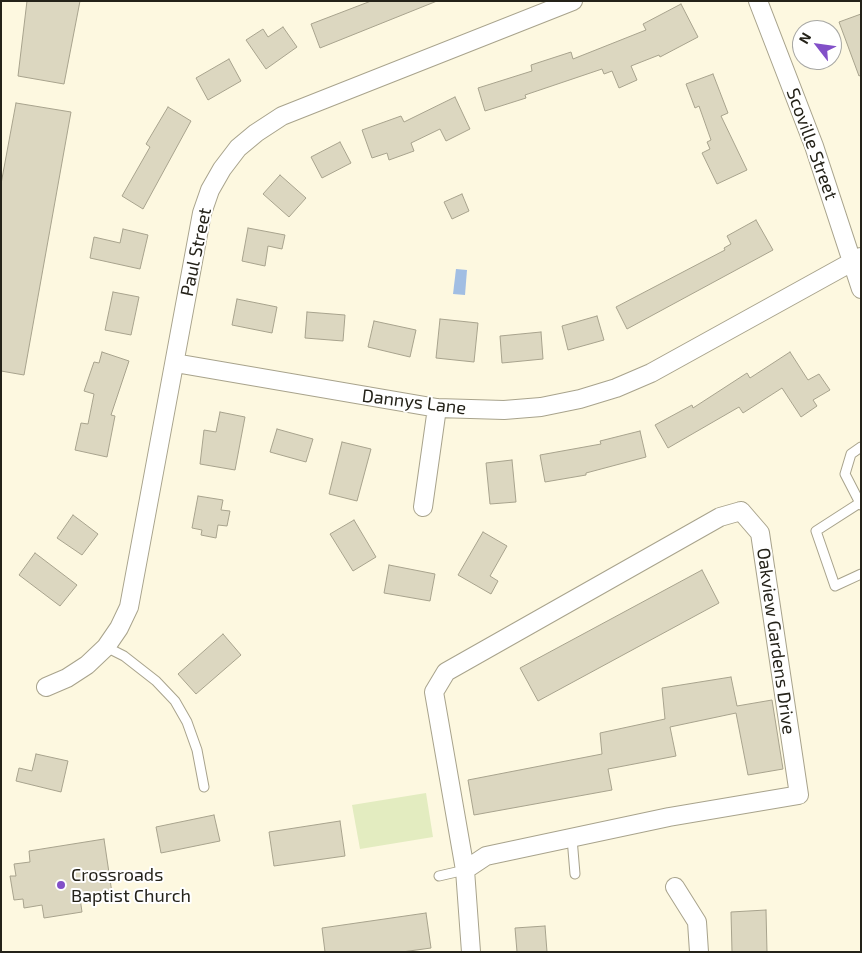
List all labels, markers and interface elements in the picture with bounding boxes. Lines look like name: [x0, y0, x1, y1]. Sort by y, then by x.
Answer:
north arrow: [792, 20, 842, 70]
text: N: [795, 29, 814, 46]
street label: Scoville Street: [782, 85, 842, 203]
street label: Paul Street: [176, 206, 216, 298]
street label: Dannys Lane: [361, 385, 467, 419]
street label: Oakview Gardens Drive: [752, 546, 800, 736]
place label: Crossroads Baptist Church: [71, 864, 191, 906]
marker: Crossroads Baptist Church: [55, 879, 67, 891]

